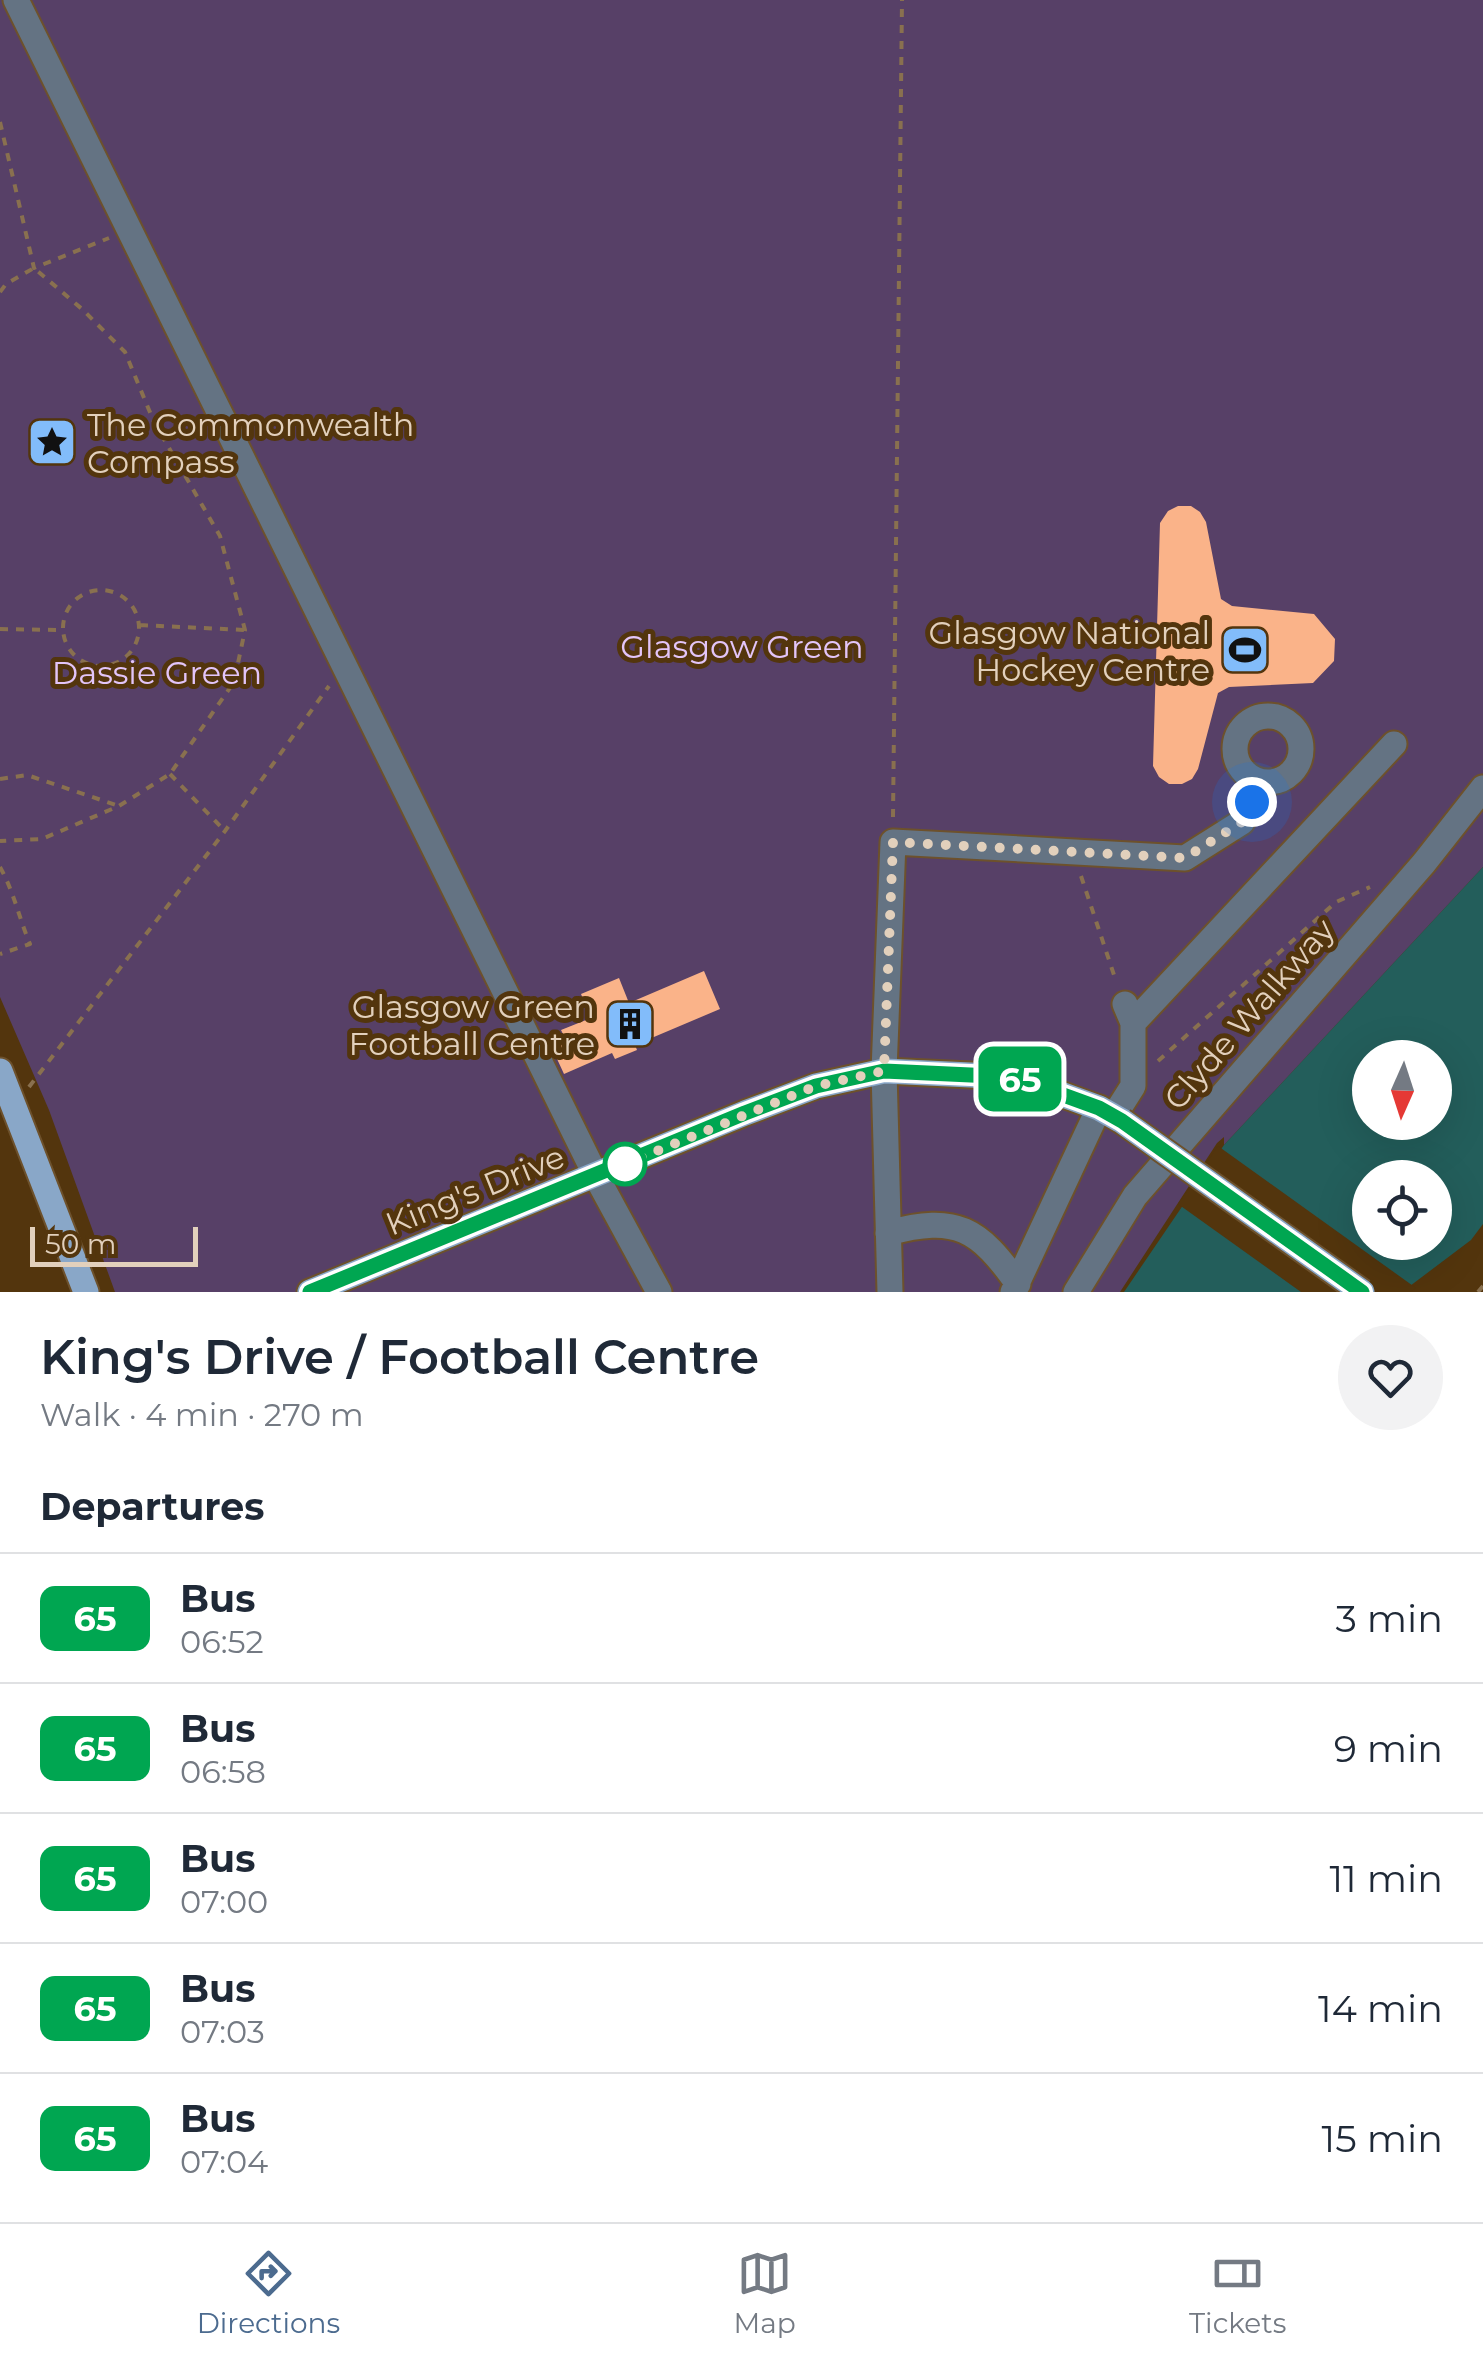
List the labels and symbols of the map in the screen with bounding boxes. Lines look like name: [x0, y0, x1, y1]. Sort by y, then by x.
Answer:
place label: The Commonwealth Compass: [87, 405, 414, 481]
place icon: The Commonwealth Compass: [26, 416, 78, 468]
place label: Glasgow National Hockey Centre: [928, 613, 1210, 689]
sports icon: Glasgow National Hockey Centre: [1219, 624, 1271, 676]
park label: Glasgow Green: [620, 627, 864, 666]
park label: Dassie Green: [52, 653, 262, 692]
your location: [1227, 777, 1277, 827]
street label: Clyde Walkway: [1156, 910, 1343, 1117]
place label: Glasgow Green Football Centre: [348, 987, 595, 1063]
building icon: Glasgow Green Football Centre: [604, 998, 656, 1050]
north arrow: [1352, 1040, 1452, 1140]
line badge: 65: [975, 1046, 1065, 1112]
street label: King's Drive: [380, 1136, 570, 1244]
unlabelled marker: [604, 1143, 646, 1185]
scale bar: [30, 1222, 198, 1266]

